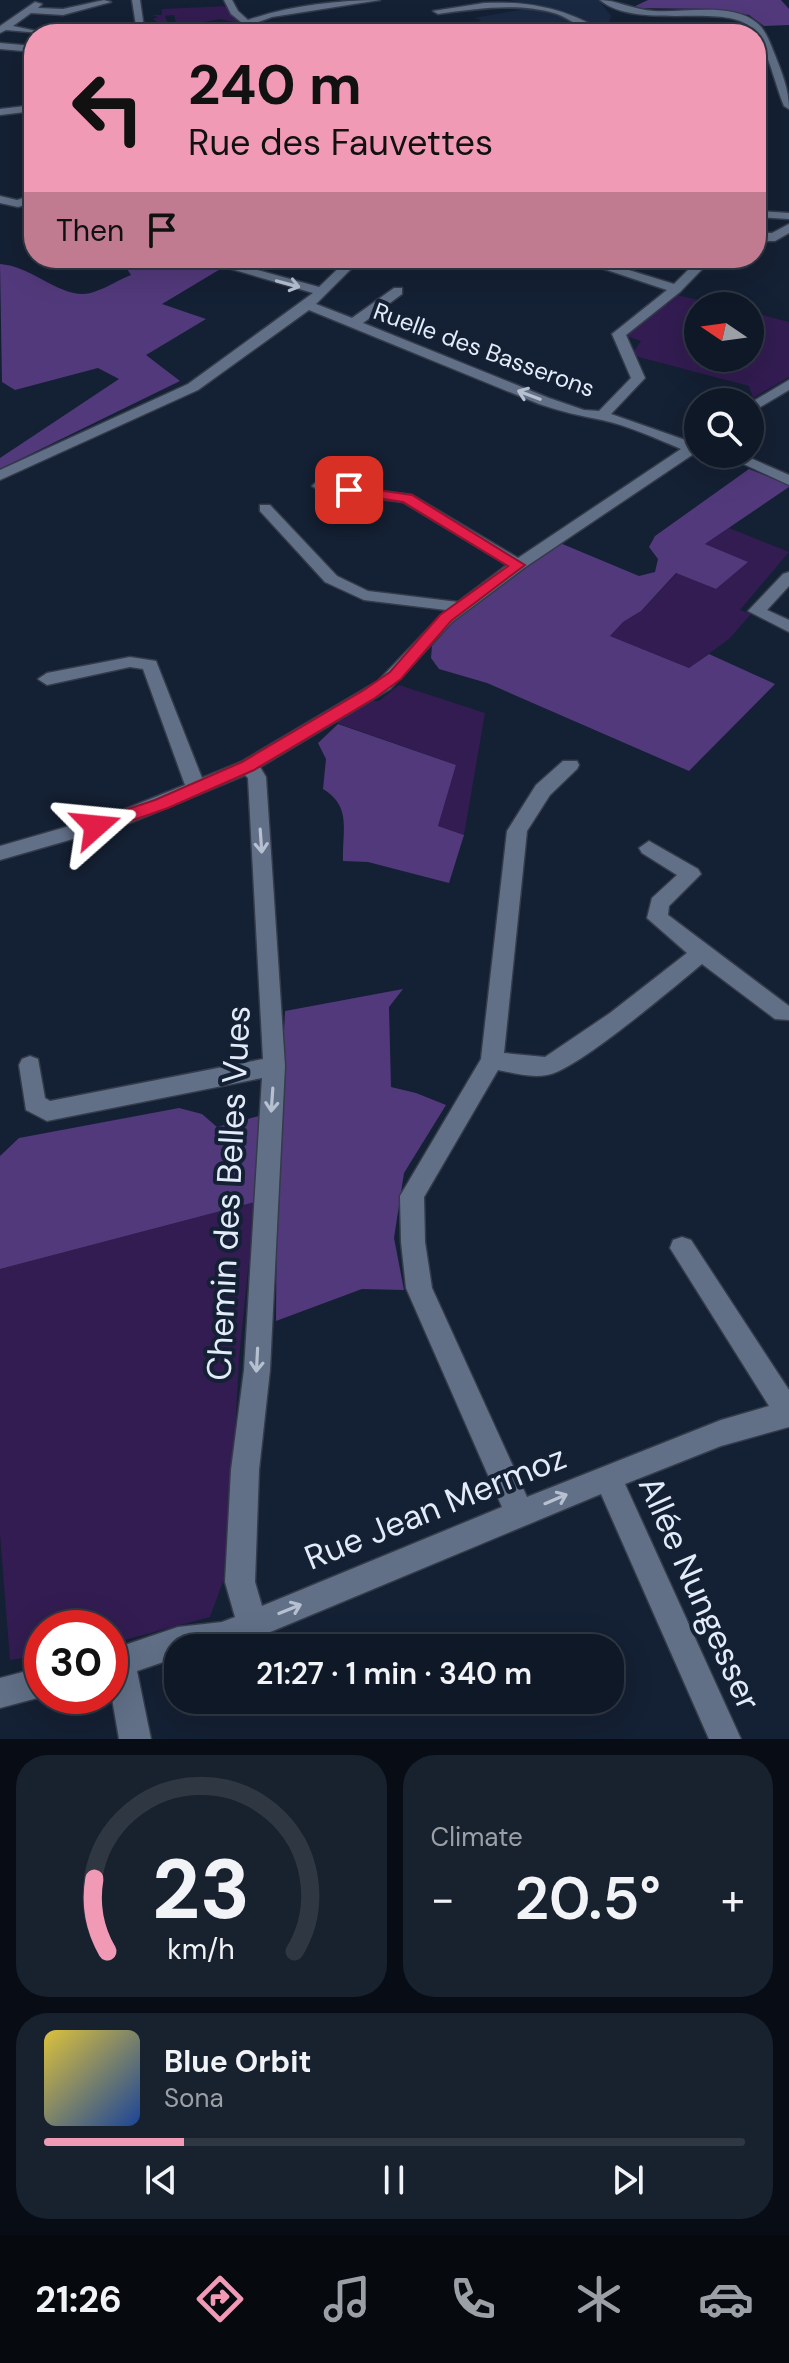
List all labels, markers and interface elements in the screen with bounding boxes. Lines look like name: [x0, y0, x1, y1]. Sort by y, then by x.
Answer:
text: 240 m: [188, 48, 362, 121]
icon: left: [56, 56, 160, 160]
text: Rue des Fauvettes: [188, 119, 493, 166]
icon: arrive: [140, 208, 184, 252]
text: Then: [56, 211, 124, 250]
one-way arrow: [274, 277, 300, 292]
north arrow: [684, 292, 764, 372]
map controls: [684, 292, 764, 468]
street label: Ruelle des Basserons: [369, 295, 599, 404]
one-way arrow: [517, 387, 542, 401]
button: search: [684, 388, 764, 468]
pin: [315, 456, 383, 524]
icon: arrive: [327, 468, 371, 512]
position arrow: [54, 784, 138, 868]
one-way arrow: [254, 827, 269, 854]
street label: Chemin des Belles Vues: [196, 1004, 261, 1382]
one-way arrow: [264, 1086, 279, 1113]
one-way arrow: [249, 1346, 264, 1373]
street label: Rue Jean Mermoz: [298, 1435, 572, 1580]
street label: Allée Nungesser: [628, 1469, 771, 1717]
one-way arrow: [543, 1490, 568, 1505]
one-way arrow: [277, 1600, 302, 1615]
speed limit sign: 30: [24, 1610, 128, 1714]
text: 21:27 · 1 min · 340 m: [256, 1654, 532, 1693]
text: Climate: [431, 1820, 523, 1854]
text: 23: [152, 1835, 250, 1944]
text: 20.5°: [515, 1859, 661, 1938]
text: −: [431, 1870, 455, 1928]
text: +: [721, 1870, 745, 1928]
text: km/h: [167, 1931, 235, 1968]
text: Blue Orbit: [164, 2042, 311, 2081]
text: Sona: [164, 2081, 224, 2115]
icon: previous: [139, 2158, 183, 2202]
icon: pause: [372, 2158, 416, 2202]
icon: next: [606, 2158, 650, 2202]
icon: directions: [192, 2271, 248, 2327]
icon: music: [319, 2271, 375, 2327]
icon: phone: [445, 2271, 501, 2327]
icon: climate: [571, 2271, 627, 2327]
icon: car: [698, 2271, 754, 2327]
text: 21:26: [35, 2276, 122, 2323]

